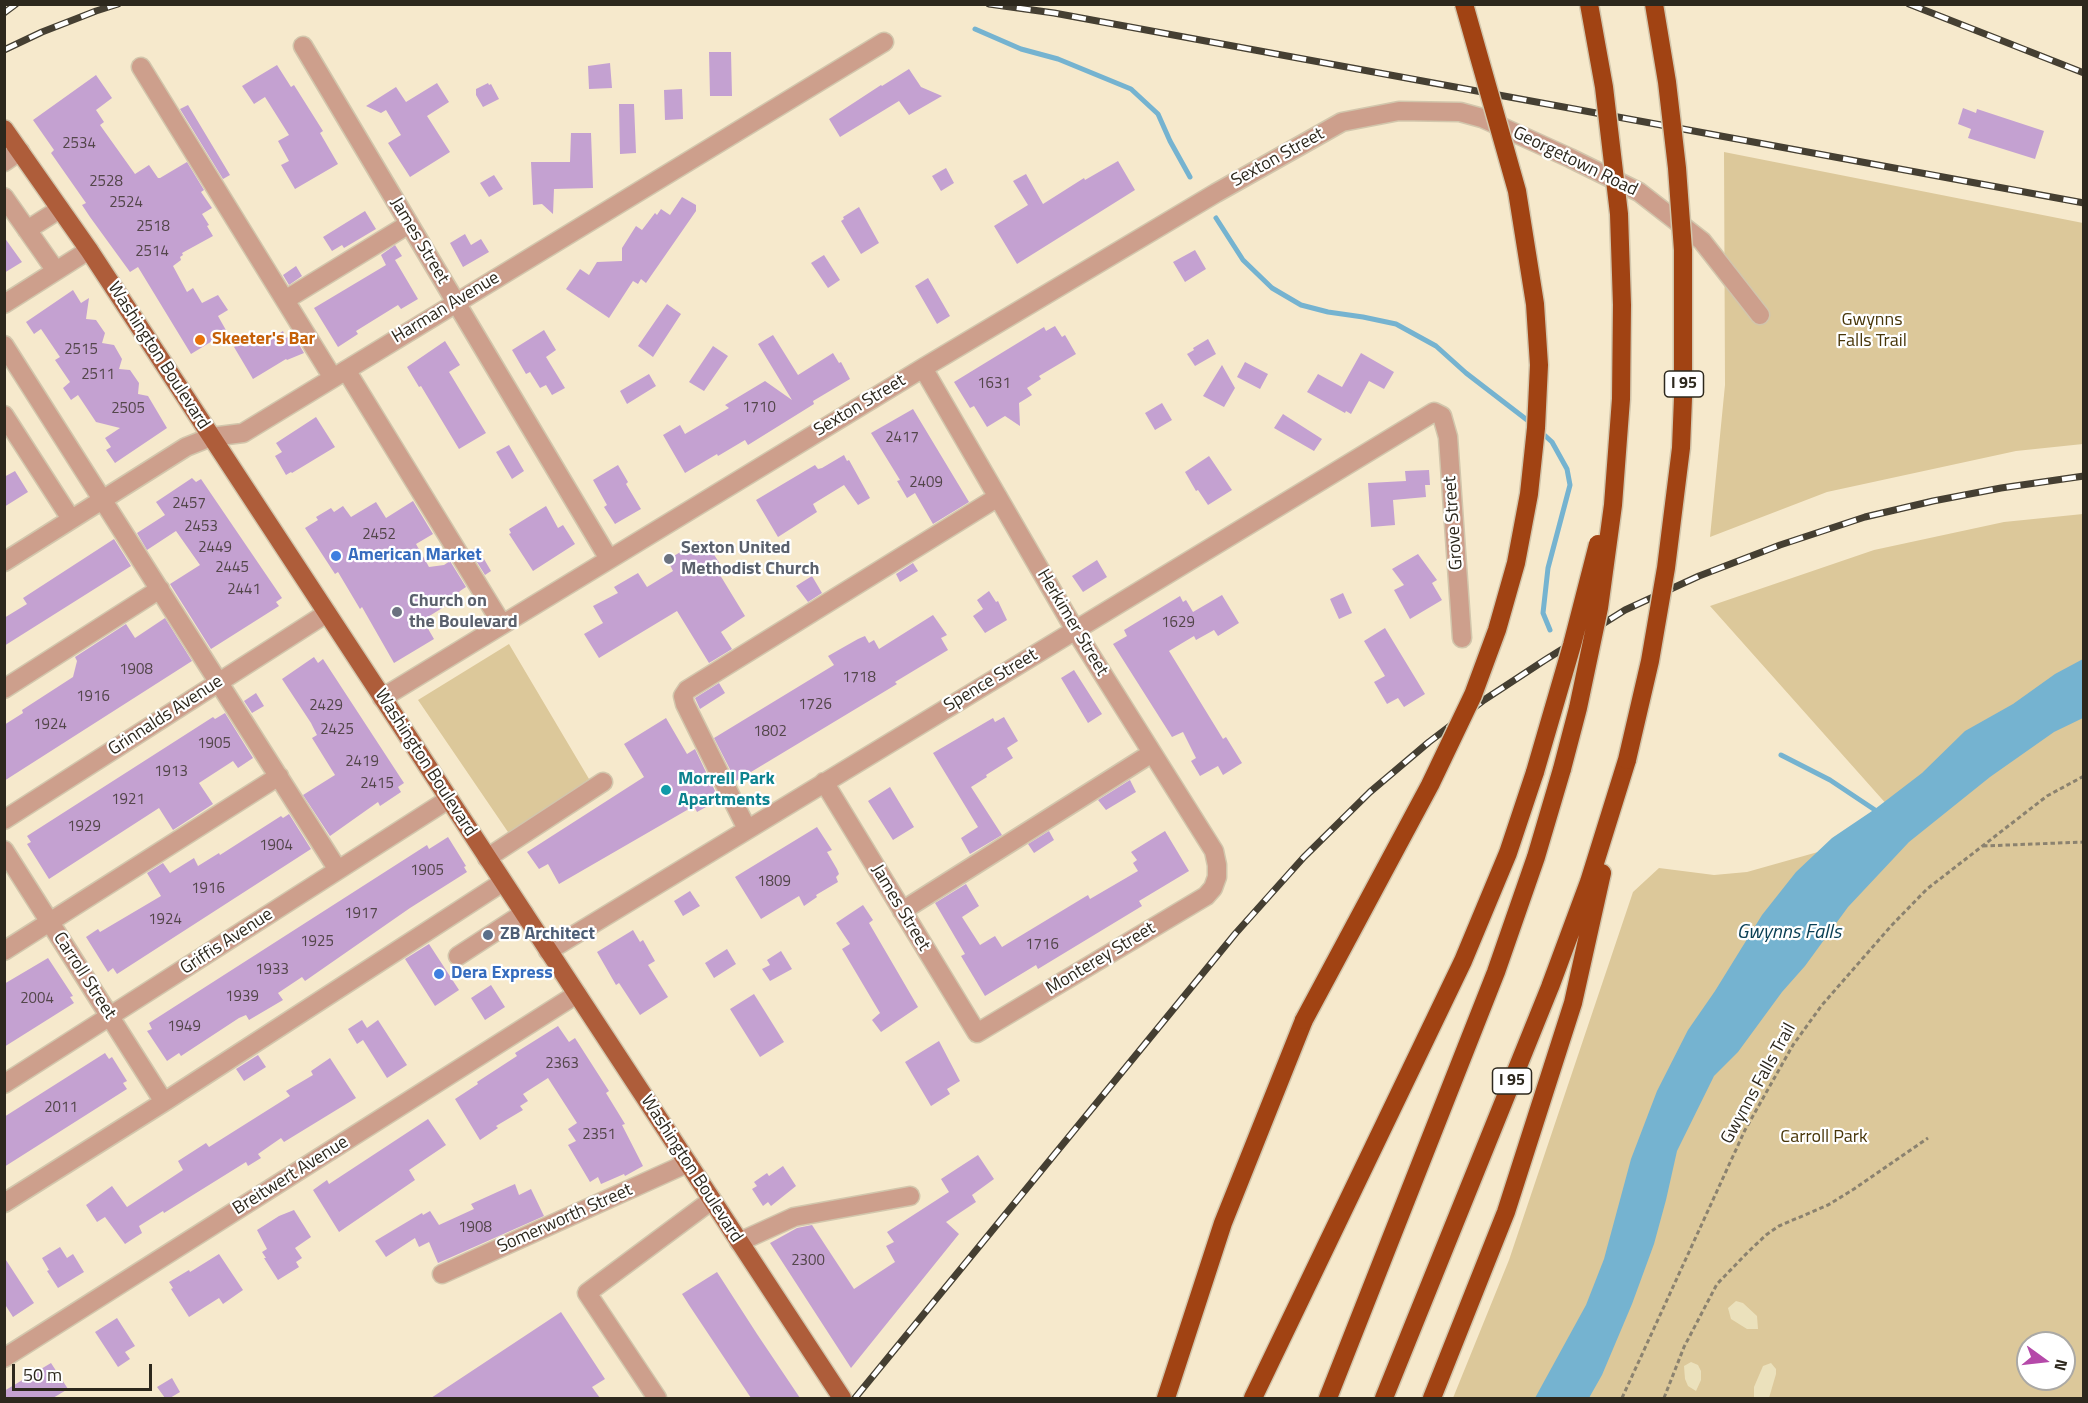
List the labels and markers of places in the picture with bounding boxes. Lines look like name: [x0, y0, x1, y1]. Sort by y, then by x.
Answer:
place label: Skeeter's Bar: [212, 329, 315, 351]
marker: Skeeter's Bar: [193, 333, 207, 347]
place label: Sexton United Methodist Church: [681, 538, 819, 580]
place label: American Market: [348, 545, 482, 567]
marker: American Market: [329, 549, 343, 563]
marker: Sexton United Methodist Church: [662, 552, 676, 566]
place label: Church on the Boulevard: [409, 591, 518, 634]
marker: Church on the Boulevard: [390, 605, 404, 619]
place label: Morrell Park Apartments: [678, 769, 775, 812]
marker: Morrell Park Apartments: [659, 783, 673, 797]
place label: ZB Architect: [500, 924, 595, 946]
marker: ZB Architect: [481, 928, 495, 942]
place label: Dera Express: [451, 963, 553, 985]
marker: Dera Express: [432, 967, 446, 981]

